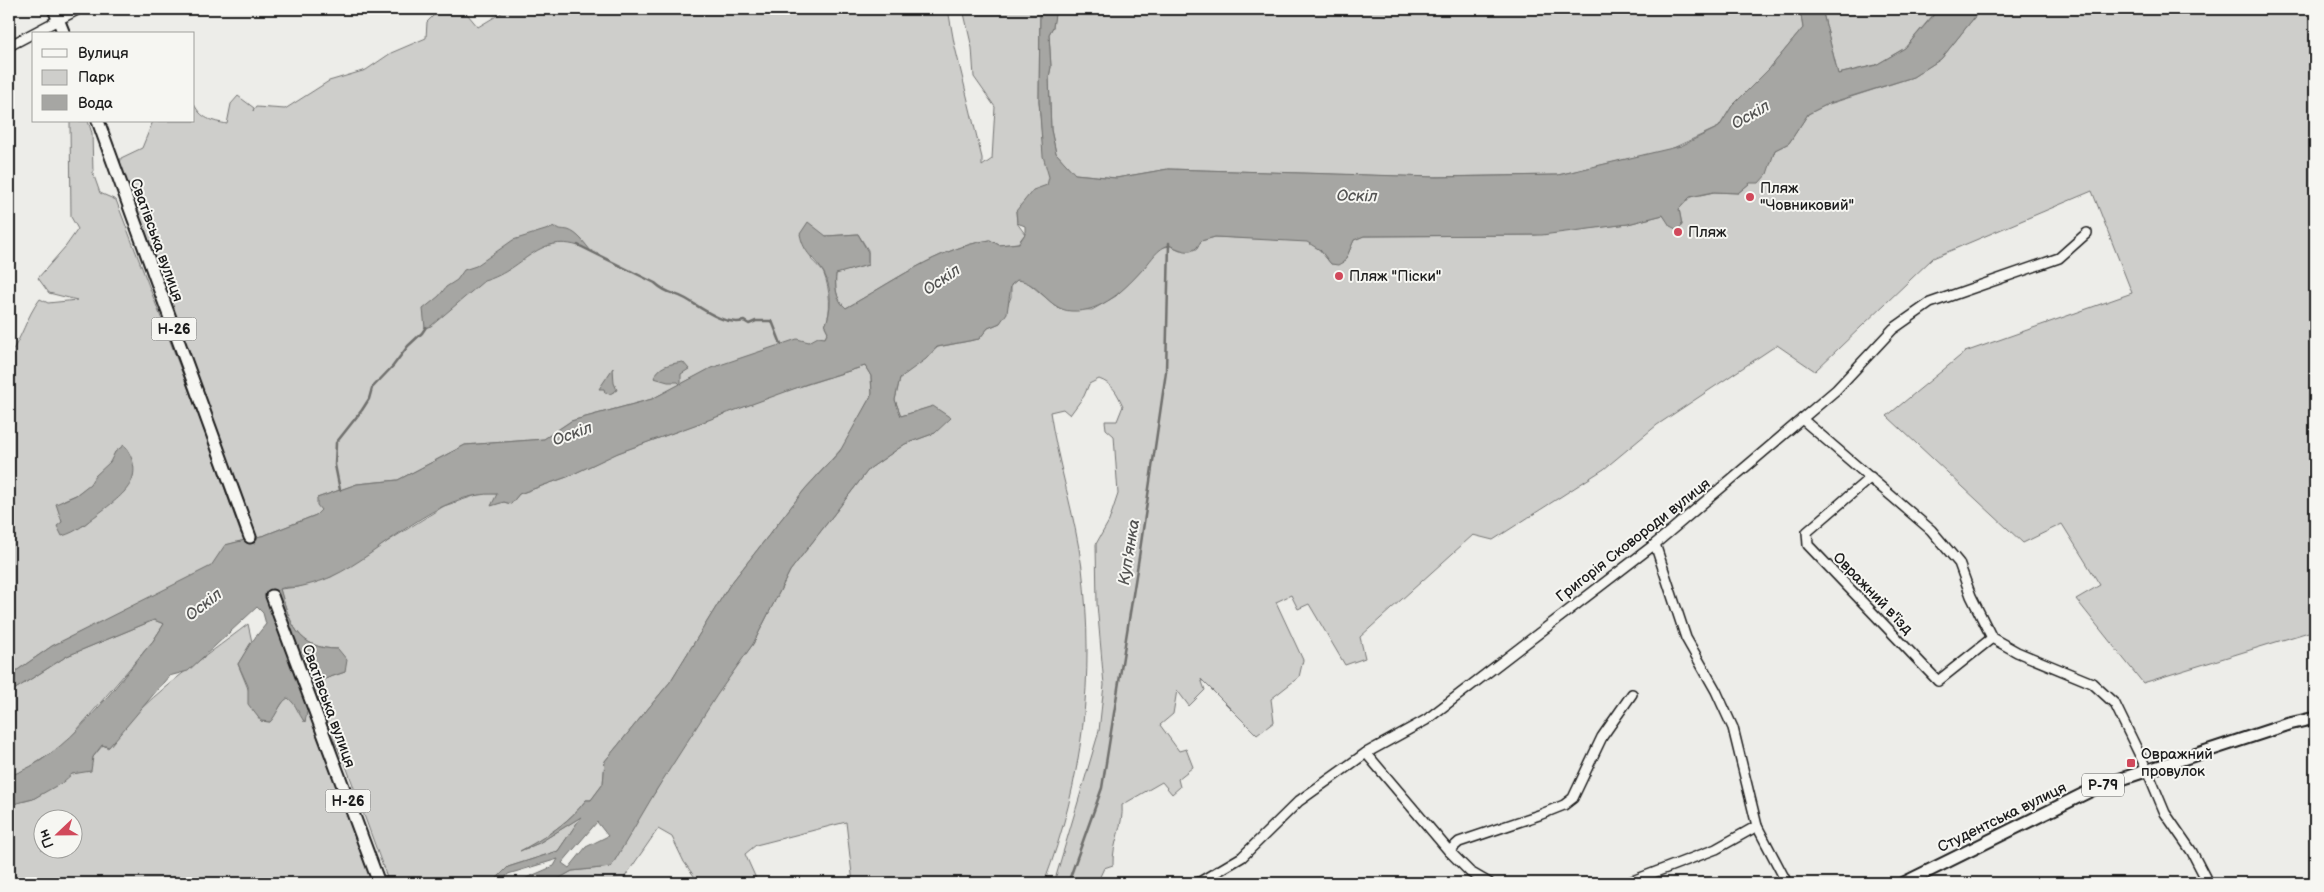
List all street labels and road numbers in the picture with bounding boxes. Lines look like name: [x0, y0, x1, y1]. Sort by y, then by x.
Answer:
street label: Сватівська вулиця: [125, 176, 188, 304]
road number: Н-26: [152, 318, 196, 340]
street label: Григорія Сковороди вулиця: [1552, 474, 1714, 607]
street label: Овражний в'їзд: [1829, 548, 1917, 638]
street label: Сватівська вулиця: [297, 642, 360, 770]
road number: Р-79: [2082, 774, 2124, 796]
street label: Студентська вулиця: [1935, 778, 2070, 857]
road number: Н-26: [326, 789, 370, 812]

